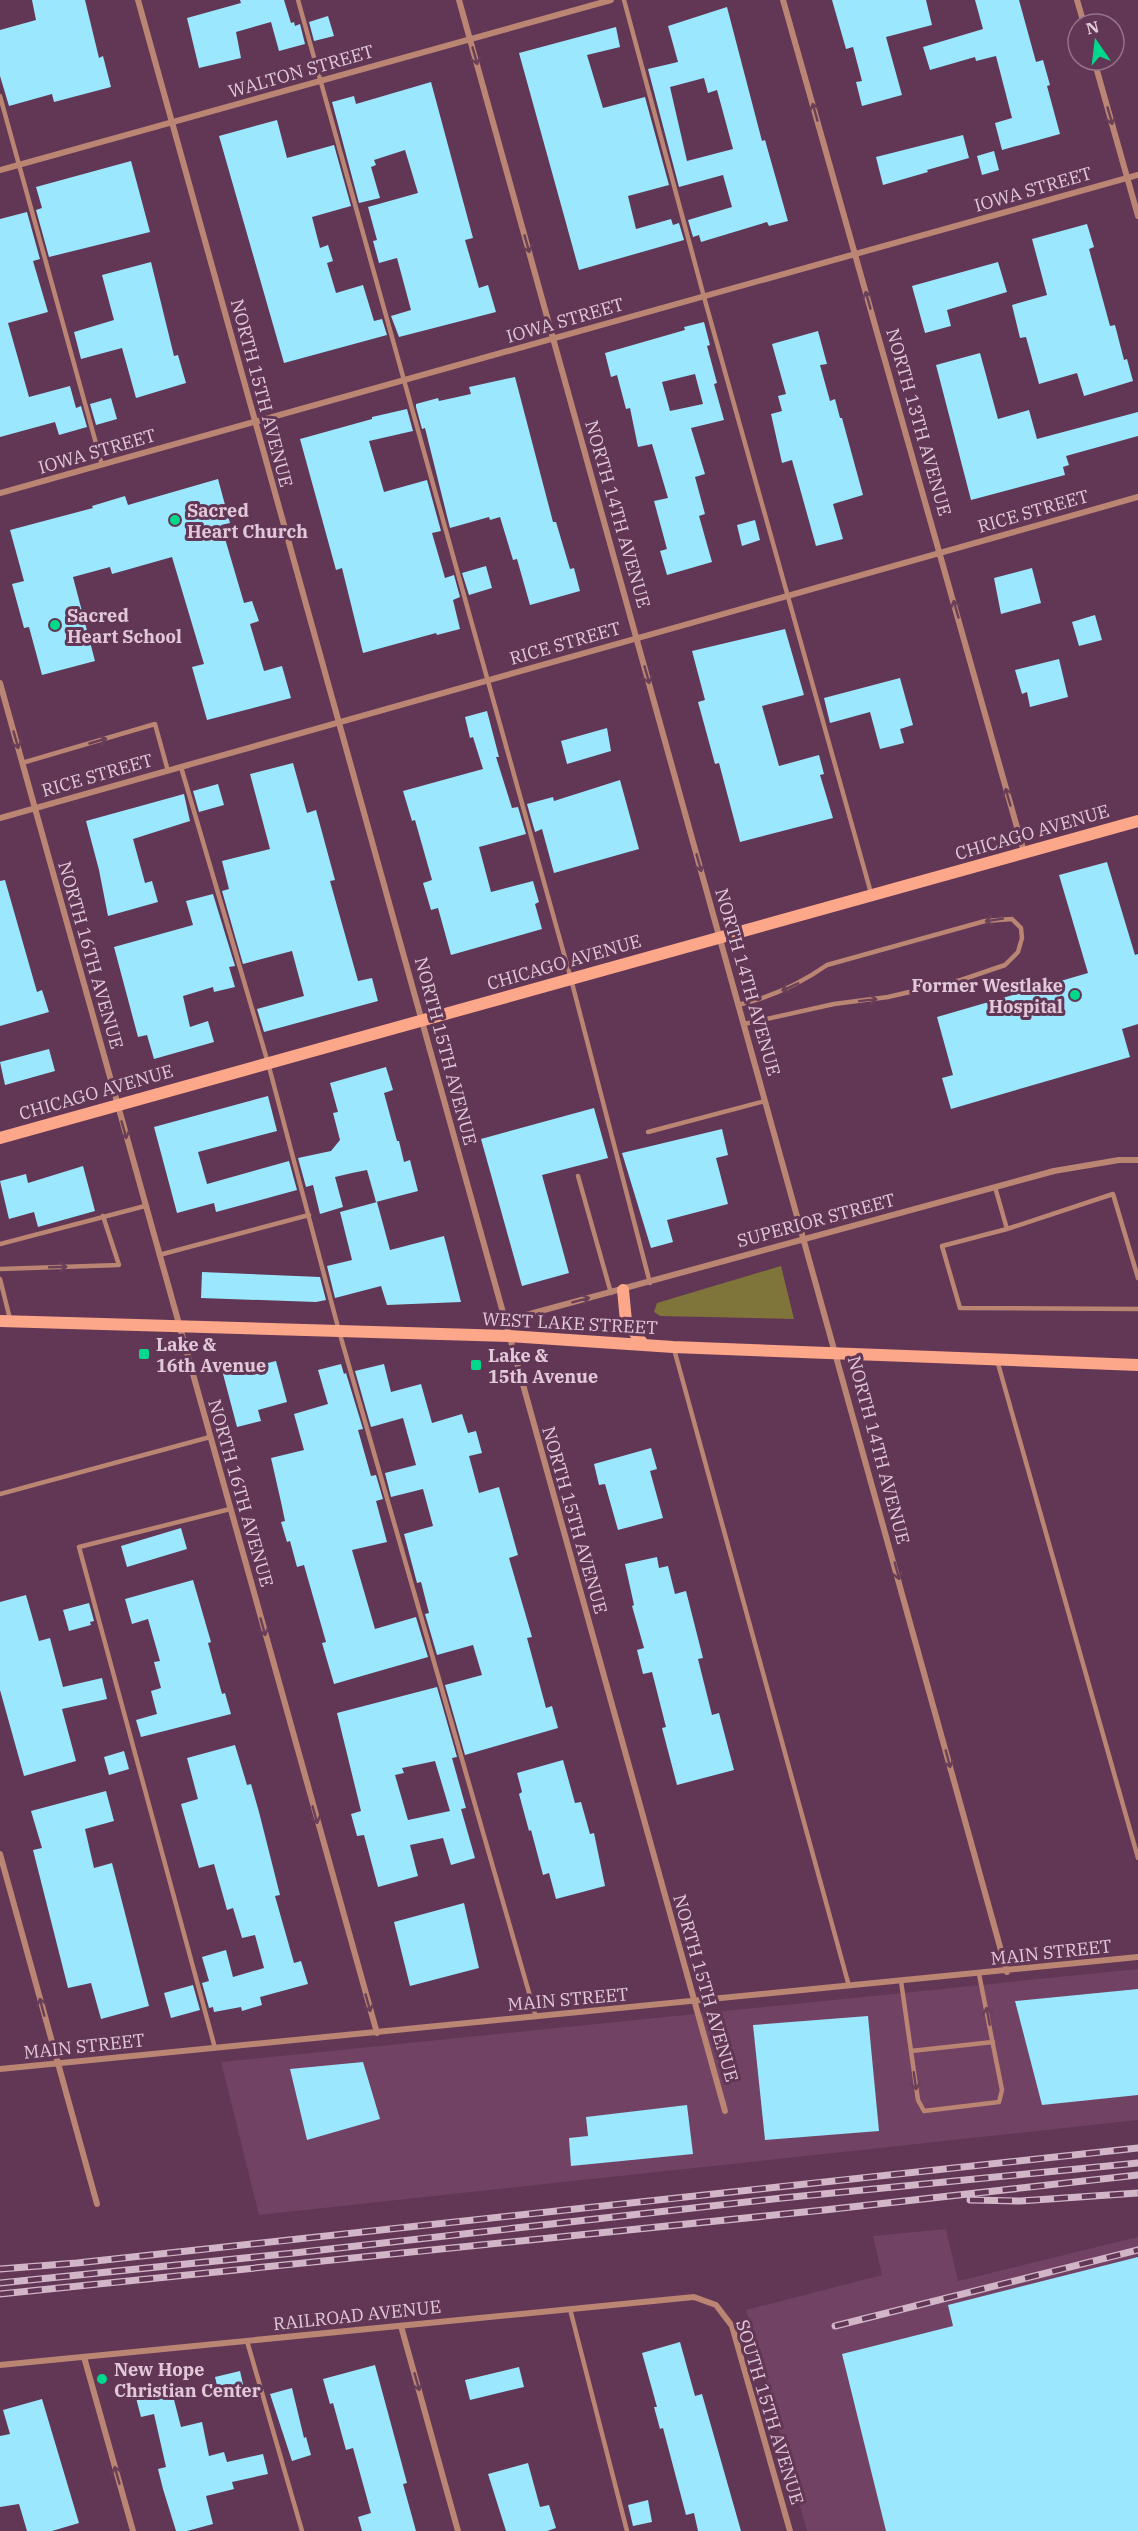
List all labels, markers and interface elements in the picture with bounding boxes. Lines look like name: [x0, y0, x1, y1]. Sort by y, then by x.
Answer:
north arrow: [1066, 12, 1126, 72]
text: N: [1084, 16, 1101, 39]
street label: WALTON STREET: [226, 39, 377, 103]
one-way arrow: [470, 46, 481, 65]
one-way arrow: [809, 103, 820, 122]
one-way arrow: [1105, 106, 1116, 125]
street label: IOWA STREET: [972, 161, 1095, 217]
one-way arrow: [522, 234, 533, 253]
one-way arrow: [862, 291, 874, 310]
street label: IOWA STREET: [504, 292, 627, 348]
street label: NORTH 15TH AVENUE: [226, 296, 298, 490]
street label: NORTH 13TH AVENUE: [881, 326, 957, 518]
street label: NORTH 14TH AVENUE: [580, 418, 656, 610]
street label: IOWA STREET: [36, 423, 159, 479]
street label: RICE STREET: [975, 484, 1092, 538]
place label: Sacred Heart Church: [187, 499, 308, 543]
marker: Sacred Heart Church: [168, 513, 182, 527]
one-way arrow: [949, 600, 961, 619]
place label: Sacred Heart School: [67, 604, 182, 648]
street label: RICE STREET: [507, 616, 624, 670]
marker: Sacred Heart School: [48, 618, 62, 632]
one-way arrow: [642, 665, 653, 684]
one-way arrow: [11, 730, 22, 749]
one-way arrow: [89, 734, 108, 746]
street label: RICE STREET: [39, 748, 156, 802]
one-way arrow: [1002, 787, 1013, 806]
street label: CHICAGO AVENUE: [952, 799, 1112, 865]
one-way arrow: [694, 853, 705, 872]
street label: NORTH 16TH AVENUE: [53, 859, 129, 1051]
street label: NORTH 14TH AVENUE: [710, 886, 786, 1078]
one-way arrow: [985, 915, 1004, 926]
street label: CHICAGO AVENUE: [484, 929, 644, 995]
street label: NORTH 15TH AVENUE: [410, 954, 482, 1148]
place label: Former Westlake Hospital: [912, 974, 1063, 1018]
one-way arrow: [782, 982, 800, 993]
marker: Former Westlake Hospital: [1068, 988, 1082, 1002]
one-way arrow: [857, 994, 877, 1005]
street label: CHICAGO AVENUE: [16, 1059, 176, 1125]
one-way arrow: [119, 1120, 130, 1139]
street label: SUPERIOR STREET: [734, 1188, 898, 1252]
one-way arrow: [48, 1262, 68, 1273]
one-way arrow: [571, 1294, 590, 1306]
street label: WEST LAKE STREET: [482, 1307, 659, 1339]
place label: Lake & 16th Avenue: [156, 1333, 266, 1377]
place label: Lake & 15th Avenue: [488, 1344, 598, 1388]
marker: Lake & 16th Avenue: [137, 1347, 151, 1361]
street label: NORTH 14TH AVENUE: [843, 1353, 915, 1547]
marker: Lake & 15th Avenue: [469, 1358, 483, 1372]
street label: NORTH 16TH AVENUE: [203, 1397, 279, 1589]
street label: NORTH 15TH AVENUE: [537, 1424, 613, 1616]
one-way arrow: [891, 1561, 903, 1580]
one-way arrow: [258, 1617, 269, 1636]
one-way arrow: [943, 1749, 955, 1768]
one-way arrow: [310, 1805, 322, 1824]
street label: NORTH 15TH AVENUE: [668, 1892, 744, 2084]
street label: MAIN STREET: [989, 1934, 1113, 1970]
street label: MAIN STREET: [507, 1982, 630, 2016]
one-way arrow: [363, 1993, 374, 2012]
one-way arrow: [36, 1998, 47, 2017]
one-way arrow: [982, 2006, 993, 2026]
street label: MAIN STREET: [22, 2028, 146, 2064]
one-way arrow: [910, 2071, 921, 2090]
street label: RAILROAD AVENUE: [272, 2295, 442, 2335]
street label: SOUTH 15TH AVENUE: [731, 2317, 809, 2507]
place label: New Hope Christian Center: [114, 2358, 261, 2402]
marker: New Hope Christian Center: [95, 2372, 109, 2386]
one-way arrow: [411, 2372, 423, 2391]
one-way arrow: [111, 2466, 123, 2485]

